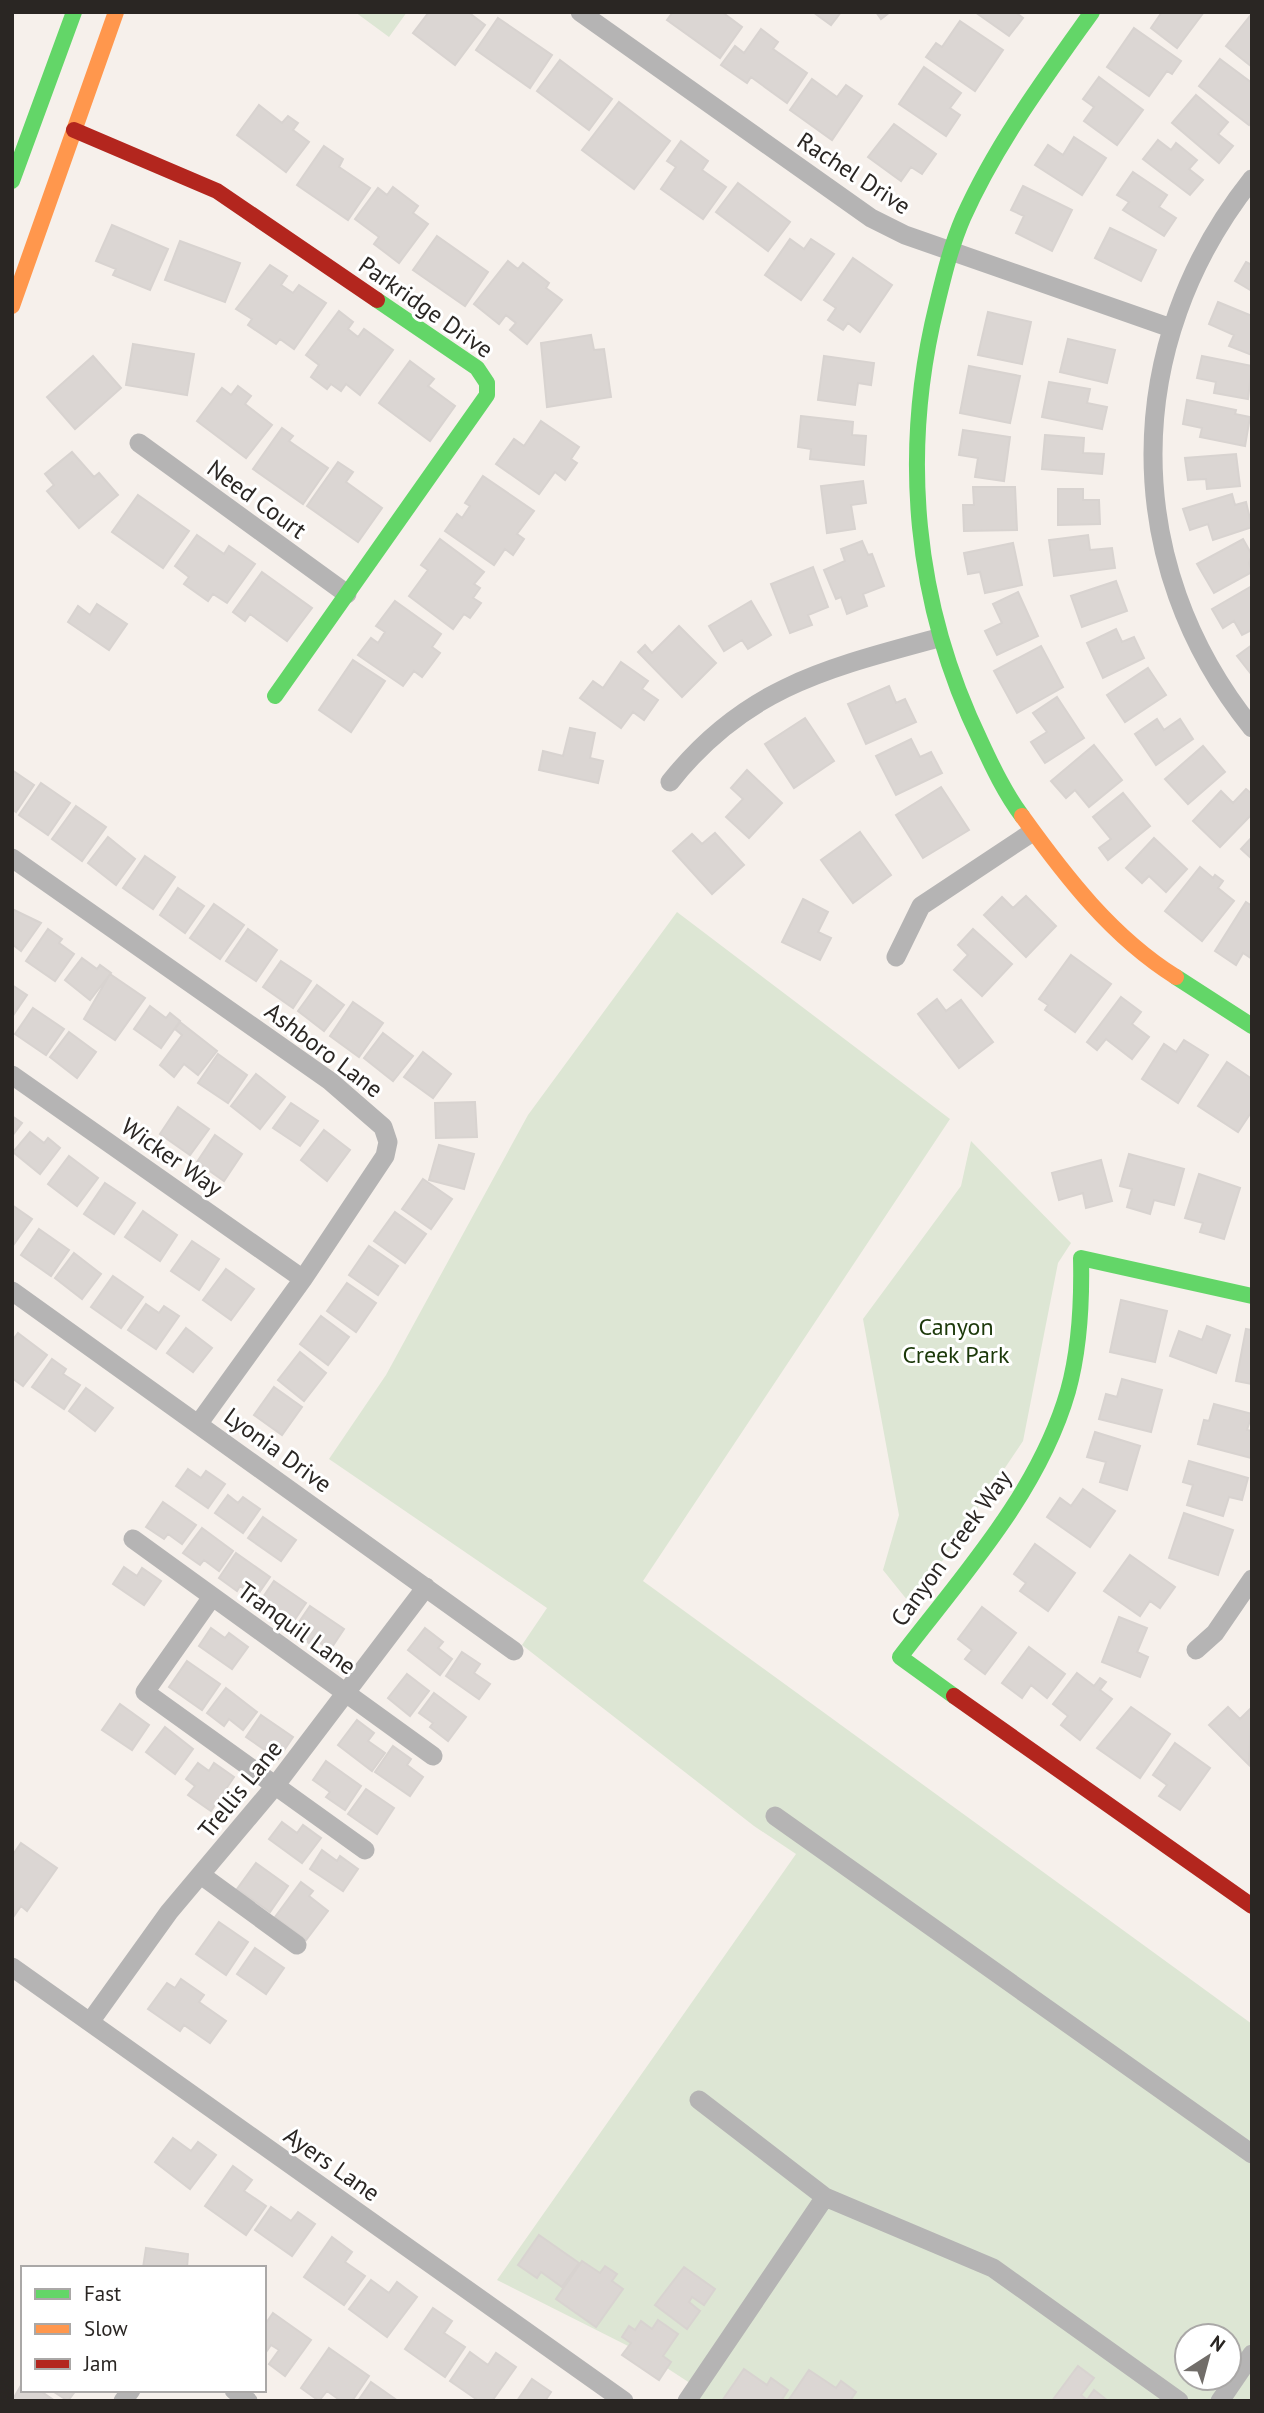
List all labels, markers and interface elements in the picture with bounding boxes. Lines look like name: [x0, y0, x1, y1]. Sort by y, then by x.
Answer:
street label: Rachel Drive: [791, 125, 917, 221]
street label: Parkridge Drive: [353, 249, 499, 365]
street label: Need Court: [201, 453, 313, 545]
street label: Ashboro Lane: [259, 996, 389, 1104]
street label: Wicker Way: [115, 1111, 229, 1203]
park label: Canyon Creek Park: [903, 1311, 1010, 1370]
street label: Lyonia Drive: [218, 1401, 338, 1499]
street label: Canyon Creek Way: [884, 1464, 1018, 1632]
street label: Tranquil Lane: [232, 1575, 362, 1681]
street label: Trellis Lane: [191, 1734, 289, 1844]
street label: Ayers Lane: [278, 2120, 386, 2208]
legend: [21, 2266, 266, 2392]
text: Fast: [84, 2280, 121, 2307]
text: Slow: [84, 2315, 128, 2342]
north arrow: [1173, 2322, 1243, 2392]
text: N: [1206, 2330, 1230, 2357]
text: Jam: [83, 2350, 118, 2377]

